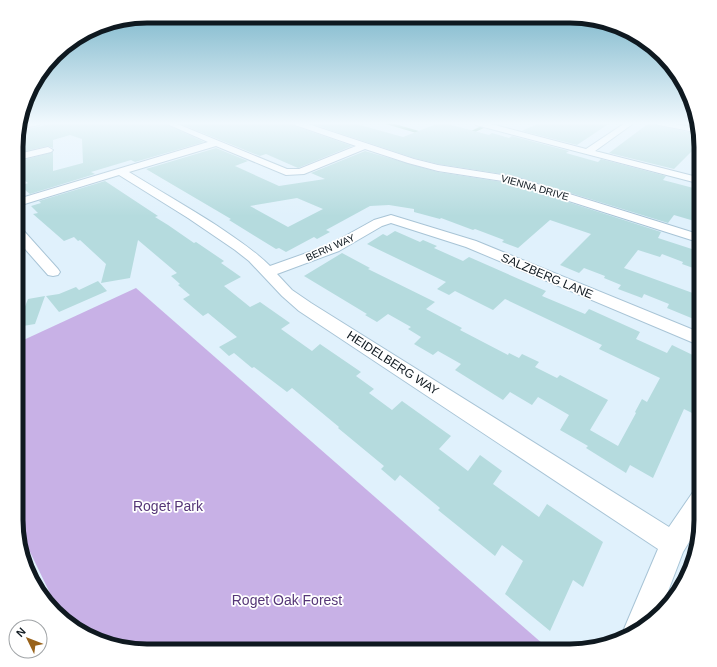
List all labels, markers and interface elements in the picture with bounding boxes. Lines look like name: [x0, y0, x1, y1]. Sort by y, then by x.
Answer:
street label: VIENNA DRIVE: [500, 173, 570, 203]
street label: BERN WAY: [304, 232, 357, 263]
street label: SALZBERG LANE: [499, 250, 595, 302]
street label: HEIDELBERG WAY: [344, 328, 442, 398]
park label: Roget Park: [133, 498, 204, 514]
park label: Roget Oak Forest: [232, 592, 342, 608]
north arrow: [8, 619, 48, 659]
text: N: [14, 625, 28, 639]

